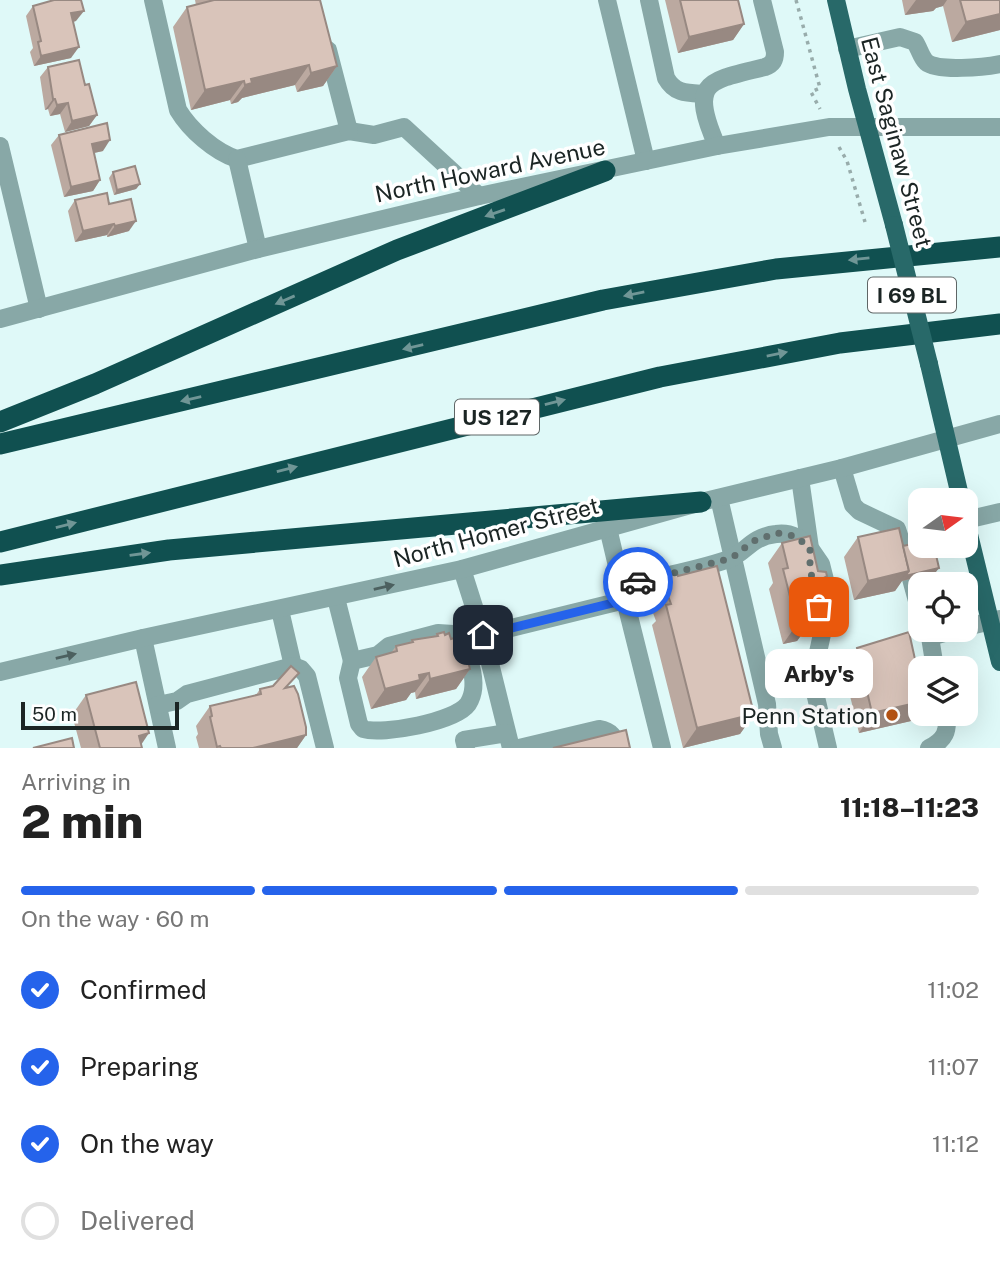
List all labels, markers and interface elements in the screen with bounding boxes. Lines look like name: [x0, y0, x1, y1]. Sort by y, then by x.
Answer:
street label: East Saginaw Street: [856, 34, 938, 250]
street label: North Howard Avenue: [373, 132, 607, 208]
one-way arrow: [485, 208, 506, 219]
one-way arrow: [848, 254, 870, 265]
road number: I 69 BL: [868, 278, 956, 312]
one-way arrow: [623, 289, 645, 300]
one-way arrow: [275, 295, 296, 306]
one-way arrow: [402, 342, 424, 353]
one-way arrow: [766, 348, 788, 359]
one-way arrow: [180, 394, 202, 405]
one-way arrow: [544, 396, 566, 407]
road number: US 127: [455, 400, 539, 434]
one-way arrow: [276, 463, 298, 474]
north arrow: [908, 488, 978, 558]
map controls: [908, 488, 978, 726]
street label: North Homer Street: [390, 492, 602, 572]
one-way arrow: [55, 519, 77, 530]
courier: [603, 547, 673, 617]
one-way arrow: [129, 548, 151, 559]
icon: car: [619, 563, 657, 601]
button: locate: [908, 572, 978, 642]
pin: [789, 577, 849, 637]
one-way arrow: [373, 581, 395, 592]
icon: bag: [800, 588, 838, 626]
pin: [453, 605, 513, 665]
icon: home: [464, 616, 502, 654]
callout: Arby's: [765, 649, 873, 698]
one-way arrow: [55, 651, 77, 662]
button: layers: [908, 656, 978, 726]
text: Arby's: [784, 660, 854, 687]
scale bar: [21, 699, 178, 731]
place label: Penn Station: [741, 702, 878, 729]
text: 50 m: [32, 703, 77, 725]
marker: Penn Station: [884, 707, 900, 723]
text: Arriving in: [21, 768, 131, 795]
text: 11:18–11:23: [840, 792, 979, 823]
text: 2 min: [21, 794, 143, 848]
text: On the way · 60 m: [21, 905, 209, 932]
icon: check: [21, 971, 59, 1009]
text: Confirmed: [80, 974, 207, 1005]
text: 11:02: [927, 976, 979, 1003]
icon: check: [21, 1048, 59, 1086]
text: Preparing: [80, 1051, 199, 1082]
text: 11:07: [928, 1053, 979, 1080]
icon: check: [21, 1125, 59, 1163]
text: On the way: [80, 1128, 214, 1159]
text: 11:12: [932, 1130, 979, 1157]
text: Delivered: [80, 1205, 195, 1236]

